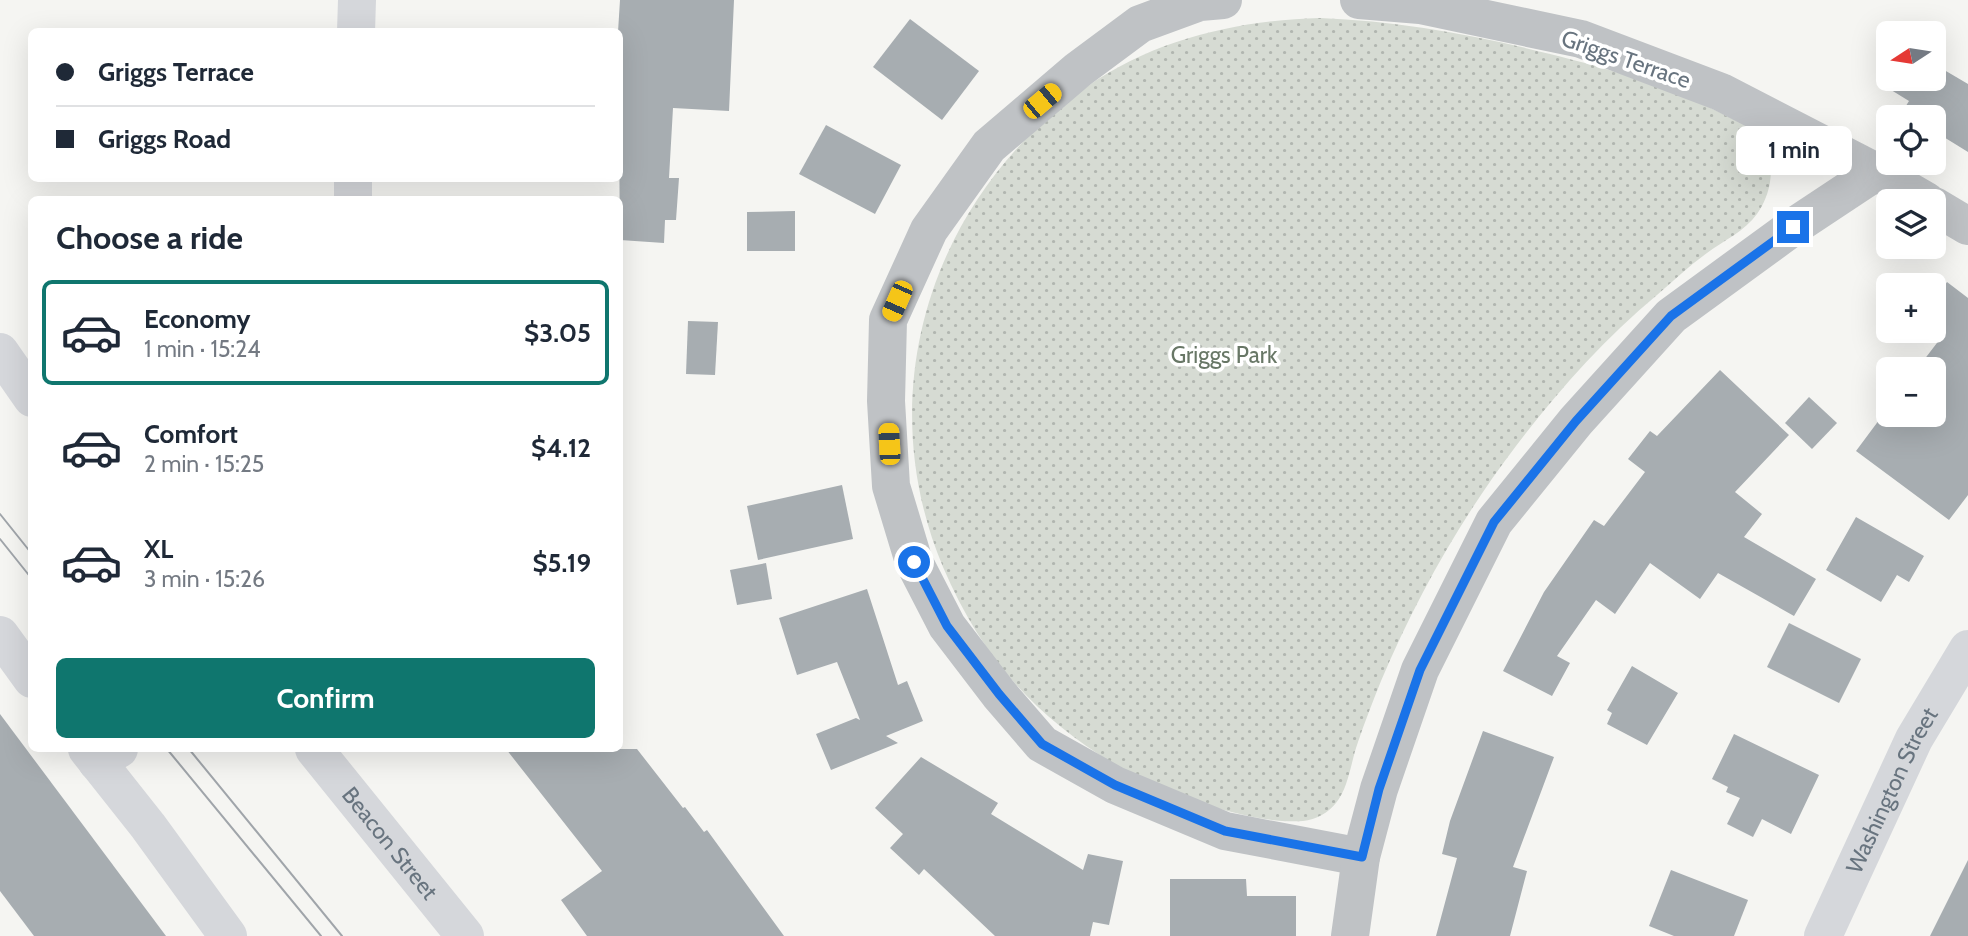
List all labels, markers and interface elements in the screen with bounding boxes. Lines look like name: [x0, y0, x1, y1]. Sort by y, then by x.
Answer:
north arrow: [1876, 21, 1946, 91]
map controls: [1876, 21, 1946, 427]
street label: Griggs Terrace: [1558, 24, 1694, 94]
text: Griggs Terrace: [98, 56, 254, 88]
car: [1020, 79, 1065, 123]
button: locate: [1876, 105, 1946, 175]
text: Griggs Road: [98, 123, 231, 155]
callout: 1 min: [1735, 126, 1851, 174]
text: 1 min: [1768, 136, 1820, 164]
button: layers: [1876, 189, 1946, 259]
route end: [1777, 211, 1809, 243]
text: Choose a ride: [56, 218, 243, 257]
button: +: [1876, 273, 1946, 343]
car: [879, 278, 916, 324]
icon: car: [60, 301, 123, 364]
text: Economy: [144, 303, 250, 335]
text: $3.05: [524, 317, 591, 349]
text: 1 min · 15:24: [144, 335, 260, 363]
park label: Griggs Park: [1171, 341, 1278, 369]
button: −: [1876, 357, 1946, 427]
icon: car: [60, 416, 123, 479]
text: Comfort: [144, 418, 238, 450]
car: [878, 422, 901, 466]
text: $4.12: [531, 432, 591, 464]
text: 2 min · 15:25: [144, 450, 264, 478]
icon: car: [60, 531, 123, 594]
text: XL: [144, 533, 173, 565]
route start: [898, 546, 930, 578]
text: $5.19: [532, 547, 591, 579]
text: 3 min · 15:26: [144, 565, 265, 593]
button: Confirm: [56, 658, 595, 738]
street label: Washington Street: [1840, 702, 1944, 878]
street label: Beacon Street: [336, 781, 444, 905]

